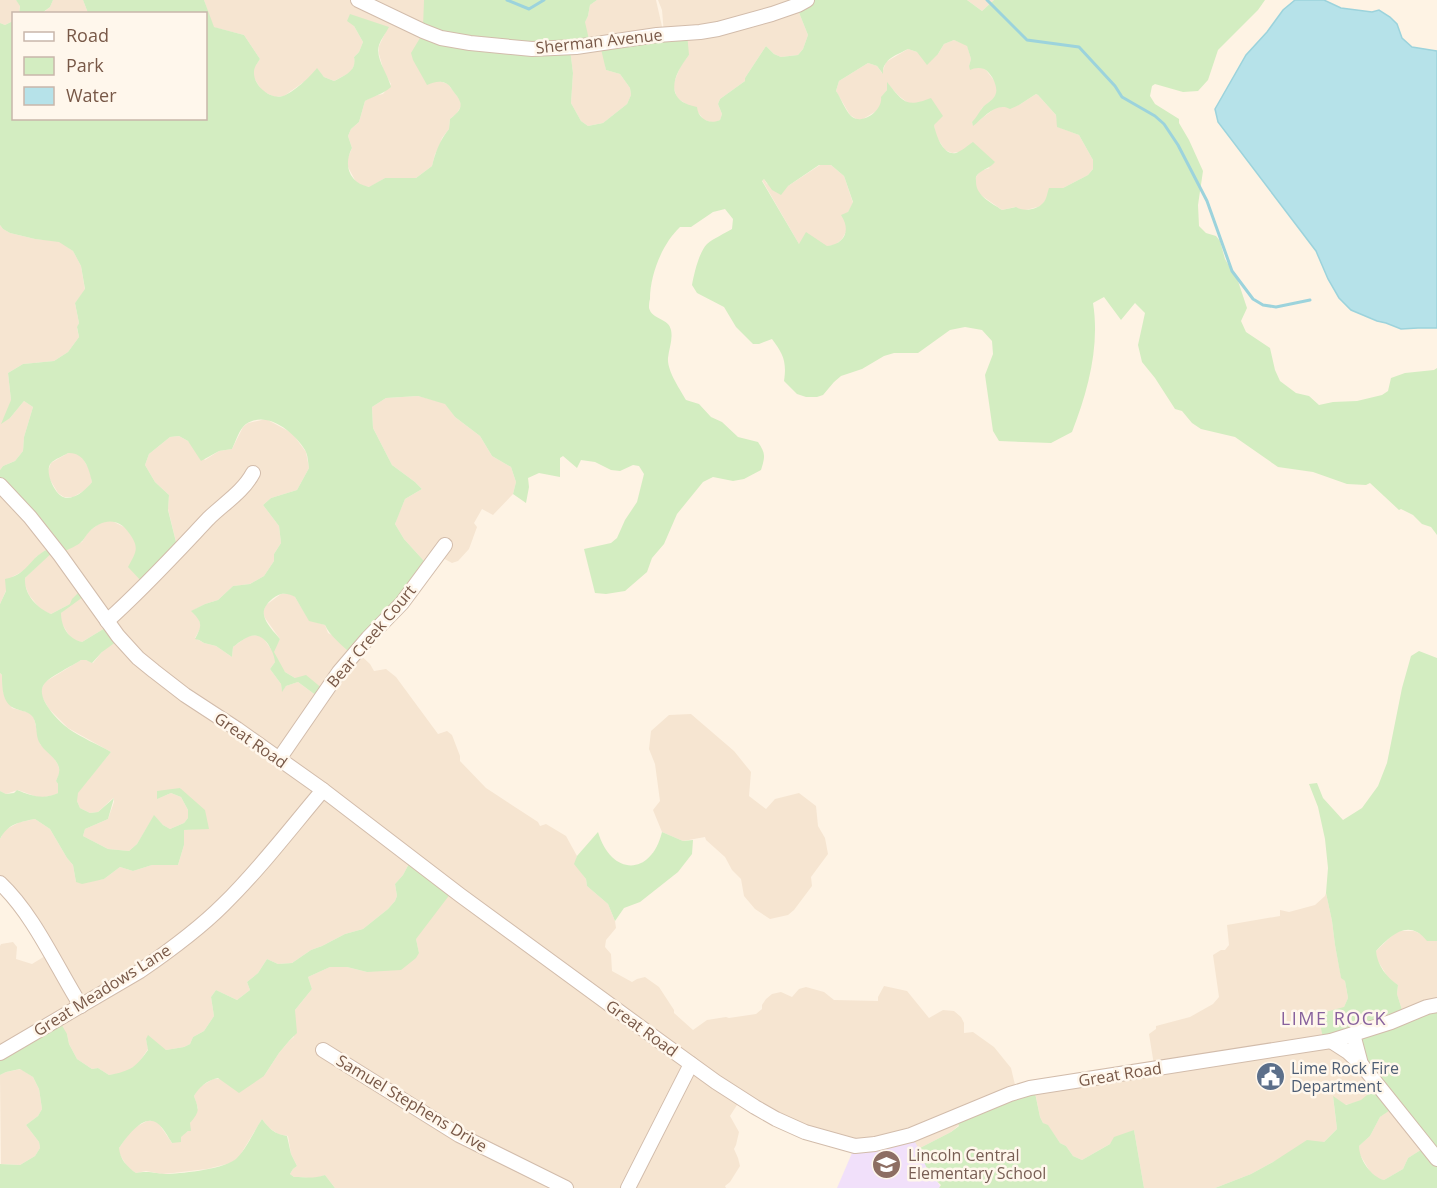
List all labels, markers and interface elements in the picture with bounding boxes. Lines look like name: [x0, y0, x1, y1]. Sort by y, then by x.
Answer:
legend: [12, 12, 207, 120]
text: Road: [66, 23, 109, 47]
street label: Sherman Avenue: [534, 23, 664, 59]
text: Park: [66, 53, 104, 77]
text: Water: [66, 83, 117, 107]
street label: Bear Creek Court: [321, 580, 421, 692]
street label: Great Road: [210, 707, 292, 773]
street label: Great Meadows Lane: [29, 939, 175, 1041]
street label: Great Road: [602, 994, 682, 1062]
district label: LIME ROCK: [1281, 1006, 1387, 1030]
street label: Samuel Stephens Drive: [332, 1049, 492, 1157]
street label: Great Road: [1077, 1057, 1163, 1091]
place label: Lime Rock Fire Department: [1291, 1057, 1399, 1097]
public building icon: Lime Rock Fire Department: [1254, 1061, 1286, 1093]
place label: Lincoln Central Elementary School: [908, 1144, 1046, 1184]
school or university icon: Lincoln Central Elementary School: [871, 1148, 903, 1180]

